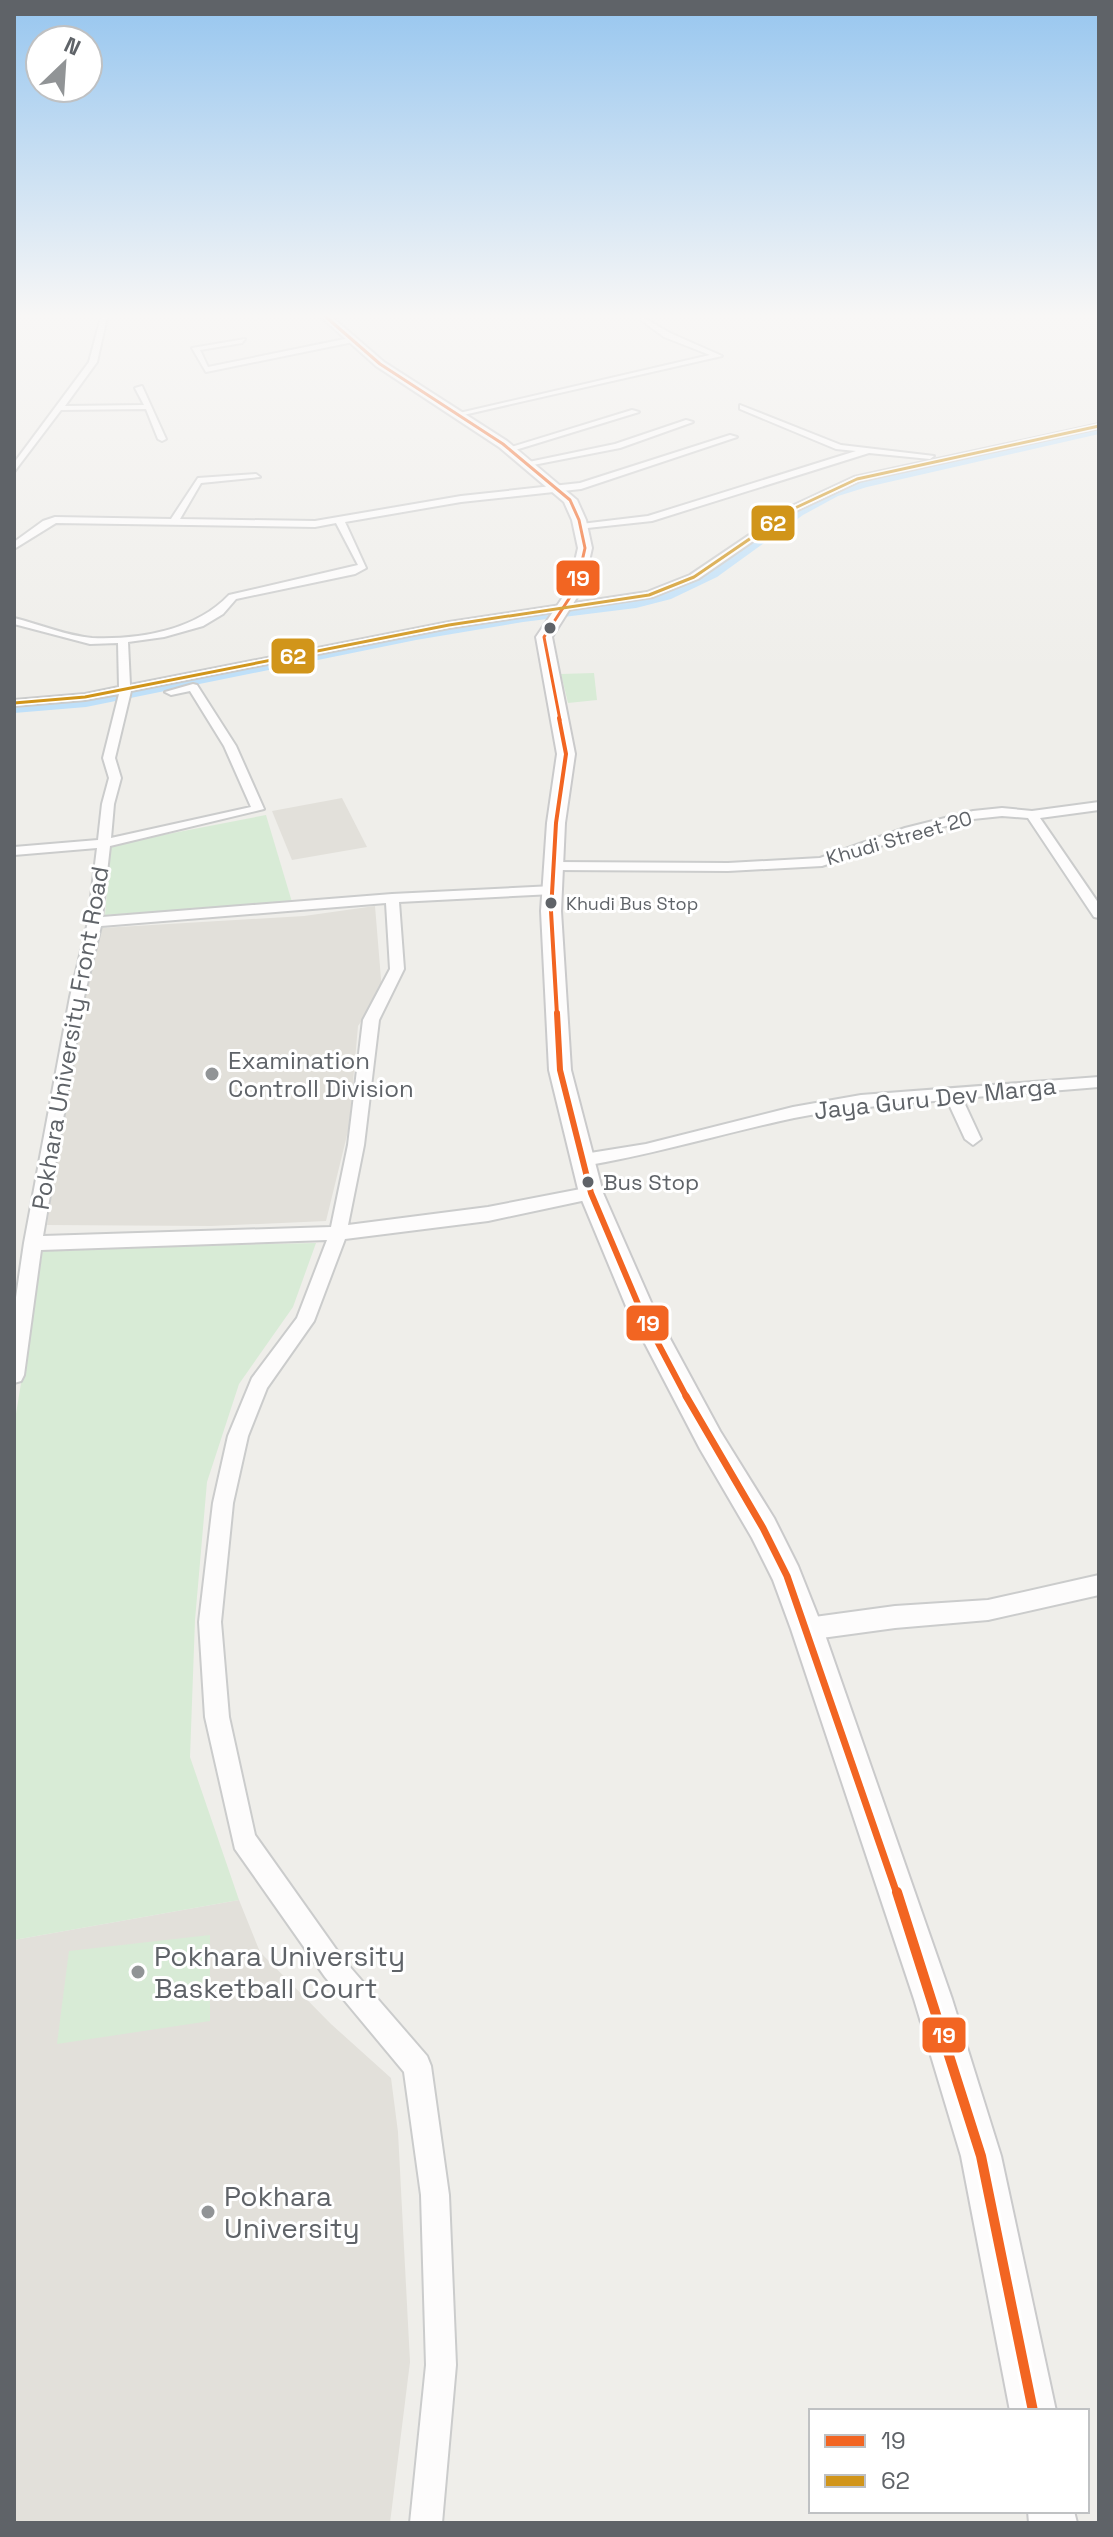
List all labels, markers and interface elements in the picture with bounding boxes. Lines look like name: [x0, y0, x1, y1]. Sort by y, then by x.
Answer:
north arrow: [24, 24, 104, 104]
text: N: [60, 30, 85, 62]
line badge: 62: [750, 504, 796, 542]
text: 62: [760, 509, 786, 537]
line badge: 19: [555, 559, 601, 597]
text: 19: [566, 564, 590, 592]
unlabelled marker: [542, 620, 558, 636]
line badge: 62: [270, 637, 316, 675]
text: 62: [280, 642, 306, 670]
street label: Khudi Street 20: [823, 805, 975, 871]
street label: Pokhara University Front Road: [24, 864, 116, 1212]
place label: Khudi Bus Stop: [566, 892, 698, 915]
marker: Khudi Bus Stop: [543, 895, 559, 911]
place label: Examination Controll Division: [228, 1045, 414, 1104]
marker: Examination Controll Division: [203, 1065, 221, 1083]
street label: Jaya Guru Dev Marga: [812, 1070, 1058, 1126]
place label: Bus Stop: [603, 1168, 699, 1196]
marker: Bus Stop: [580, 1174, 596, 1190]
line badge: 19: [625, 1304, 670, 1342]
text: 19: [636, 1309, 660, 1337]
place label: Pokhara University Basketball Court: [154, 1938, 405, 2006]
marker: Pokhara University Basketball Court: [129, 1963, 147, 1981]
line badge: 19: [921, 2016, 967, 2054]
text: 19: [932, 2021, 956, 2049]
place label: Pokhara University: [224, 2178, 360, 2246]
marker: Pokhara University: [199, 2203, 217, 2221]
legend: [809, 2409, 1089, 2513]
text: 19: [881, 2425, 906, 2456]
text: 62: [881, 2465, 910, 2496]

